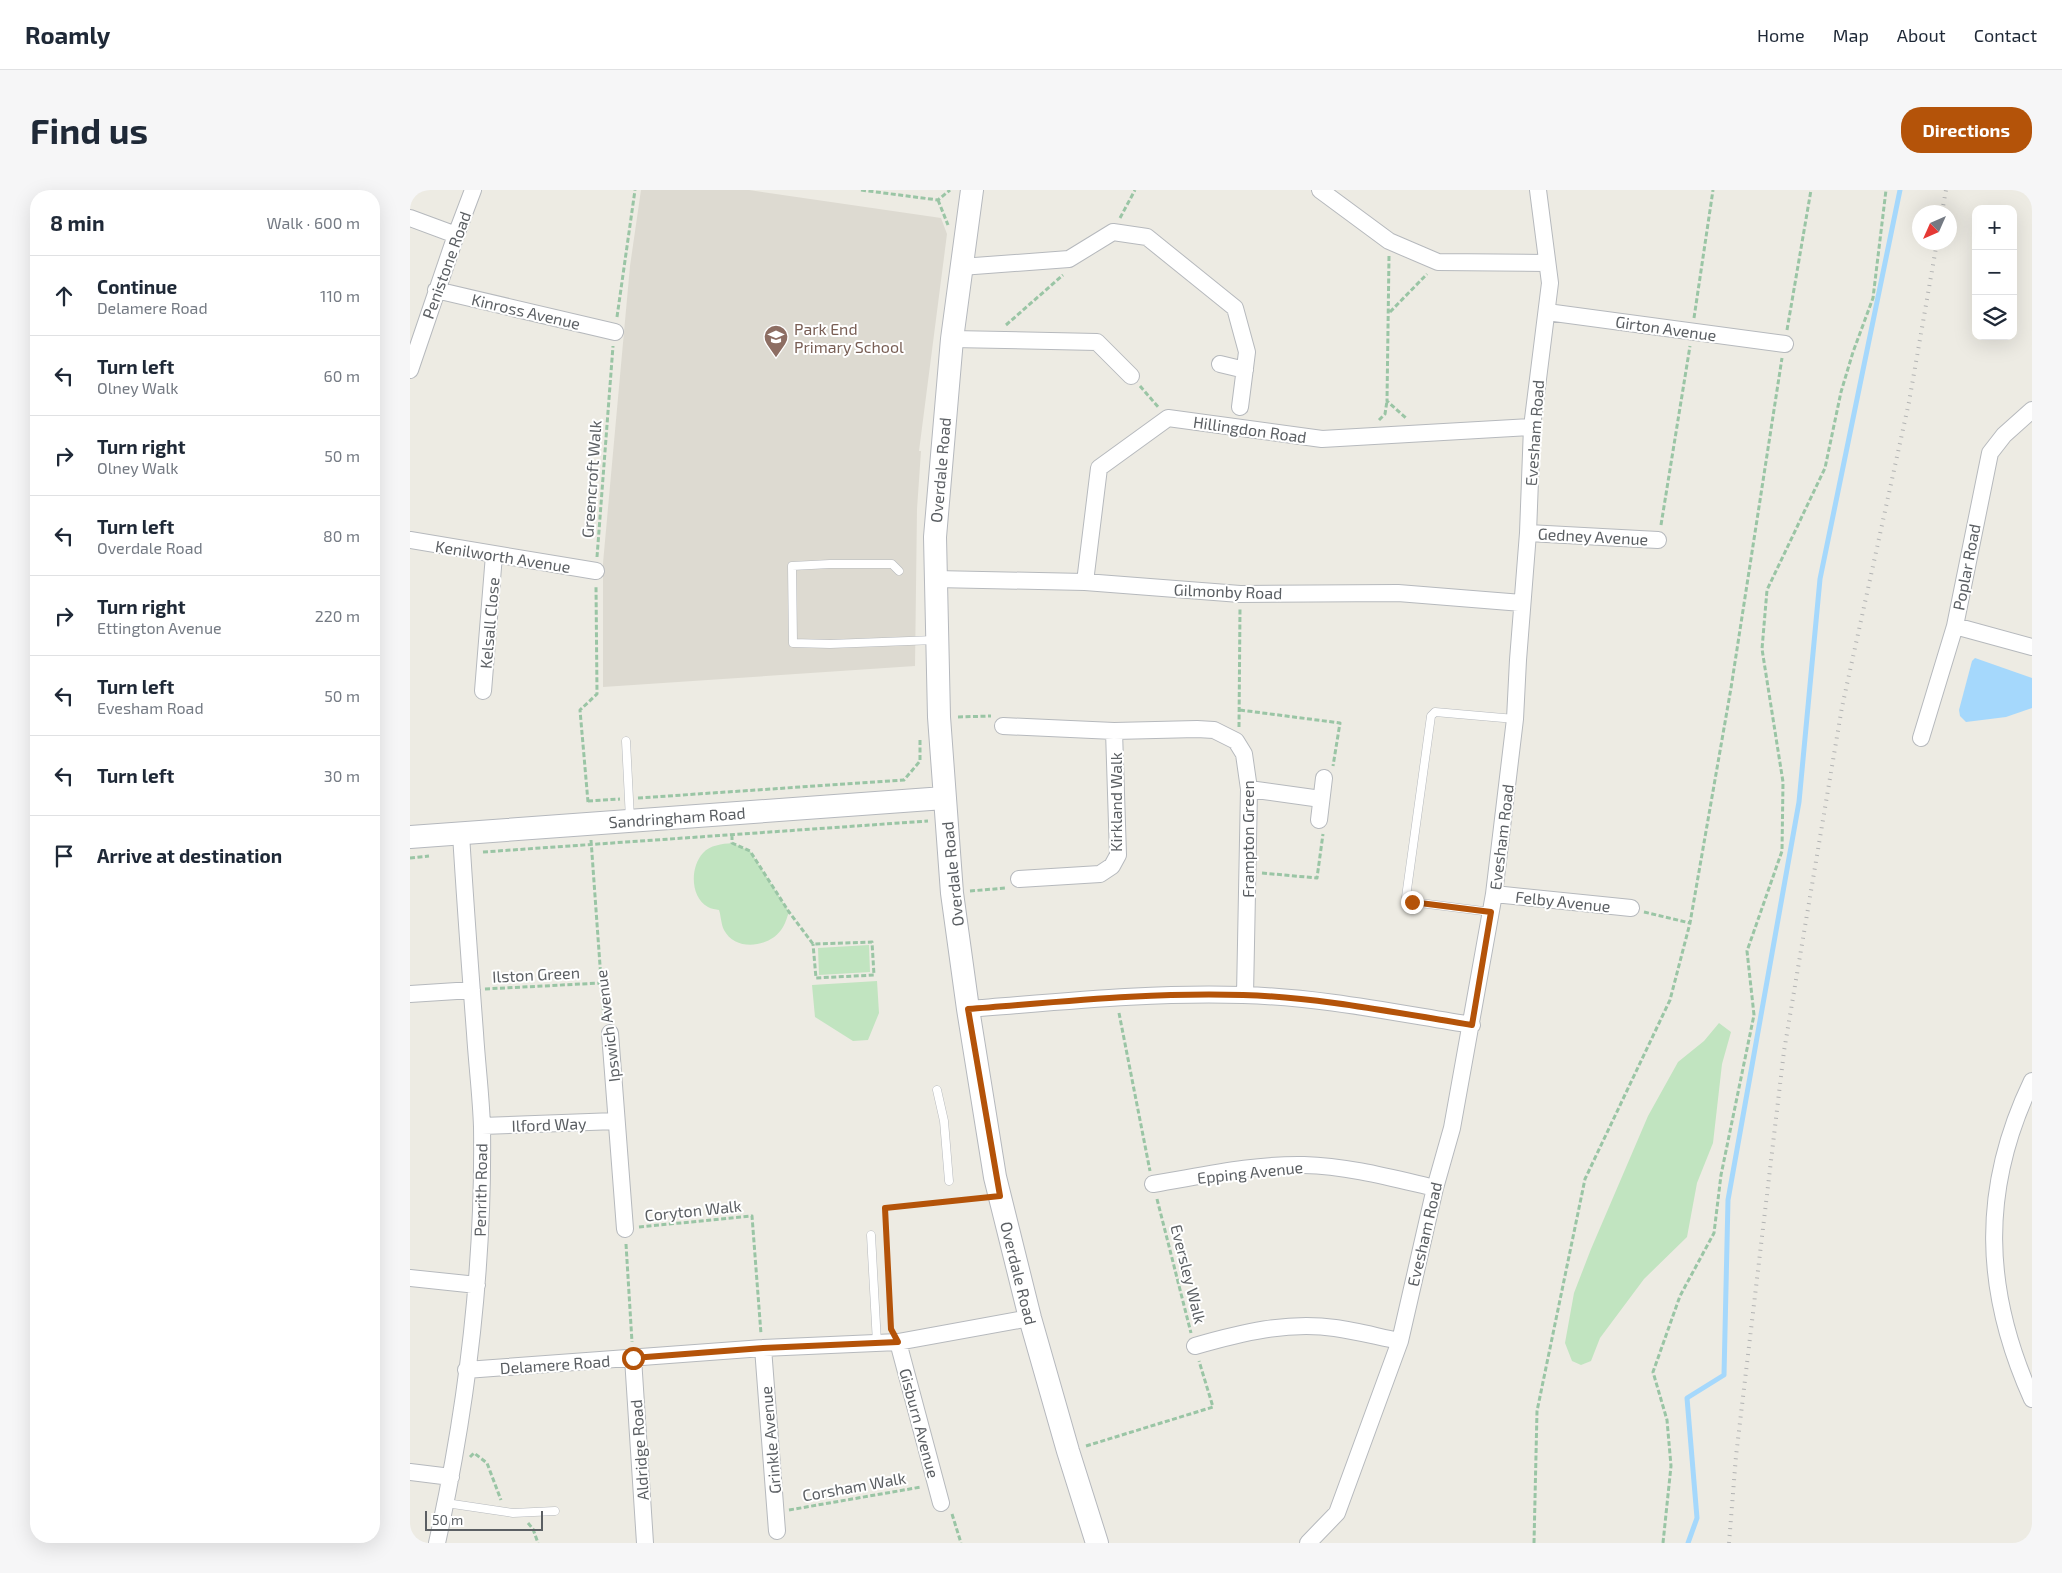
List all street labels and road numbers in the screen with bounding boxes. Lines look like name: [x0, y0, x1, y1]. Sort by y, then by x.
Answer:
street label: Penistone Road: [418, 209, 474, 321]
street label: Kinross Avenue: [470, 289, 582, 333]
street label: Girton Avenue: [1614, 312, 1718, 344]
street label: Evesham Road: [1521, 379, 1547, 487]
street label: Hillingdon Road: [1192, 412, 1308, 446]
street label: Overdale Road: [926, 417, 954, 523]
street label: Greencroft Walk: [577, 419, 605, 539]
street label: Poplar Road: [1948, 522, 1984, 612]
street label: Gedney Avenue: [1537, 524, 1649, 548]
street label: Kenilworth Avenue: [434, 536, 572, 576]
street label: Kelsall Close: [476, 576, 502, 670]
street label: Gilmonby Road: [1173, 580, 1283, 602]
street label: Kirkland Walk: [1106, 752, 1125, 852]
street label: Frampton Green: [1238, 780, 1257, 898]
street label: Evesham Road: [1485, 783, 1517, 891]
street label: Sandringham Road: [608, 803, 746, 831]
street label: Overdale Road: [937, 820, 967, 928]
street label: Felby Avenue: [1514, 887, 1612, 915]
street label: Ilston Green: [492, 962, 580, 986]
street label: Ipswich Avenue: [591, 969, 623, 1083]
street label: Ilford Way: [511, 1113, 587, 1135]
street label: Penrith Road: [470, 1143, 490, 1237]
street label: Epping Avenue: [1196, 1157, 1304, 1187]
street label: Evesham Road: [1403, 1180, 1445, 1288]
street label: Coryton Walk: [643, 1195, 743, 1225]
street label: Overdale Road: [997, 1219, 1041, 1327]
street label: Eversley Walk: [1167, 1222, 1211, 1326]
street label: Delamere Road: [499, 1351, 611, 1377]
street label: Gisburn Avenue: [896, 1366, 944, 1480]
street label: Grinkle Avenue: [756, 1385, 784, 1495]
street label: Aldridge Road: [626, 1399, 652, 1501]
street label: Corsham Walk: [801, 1468, 907, 1504]

